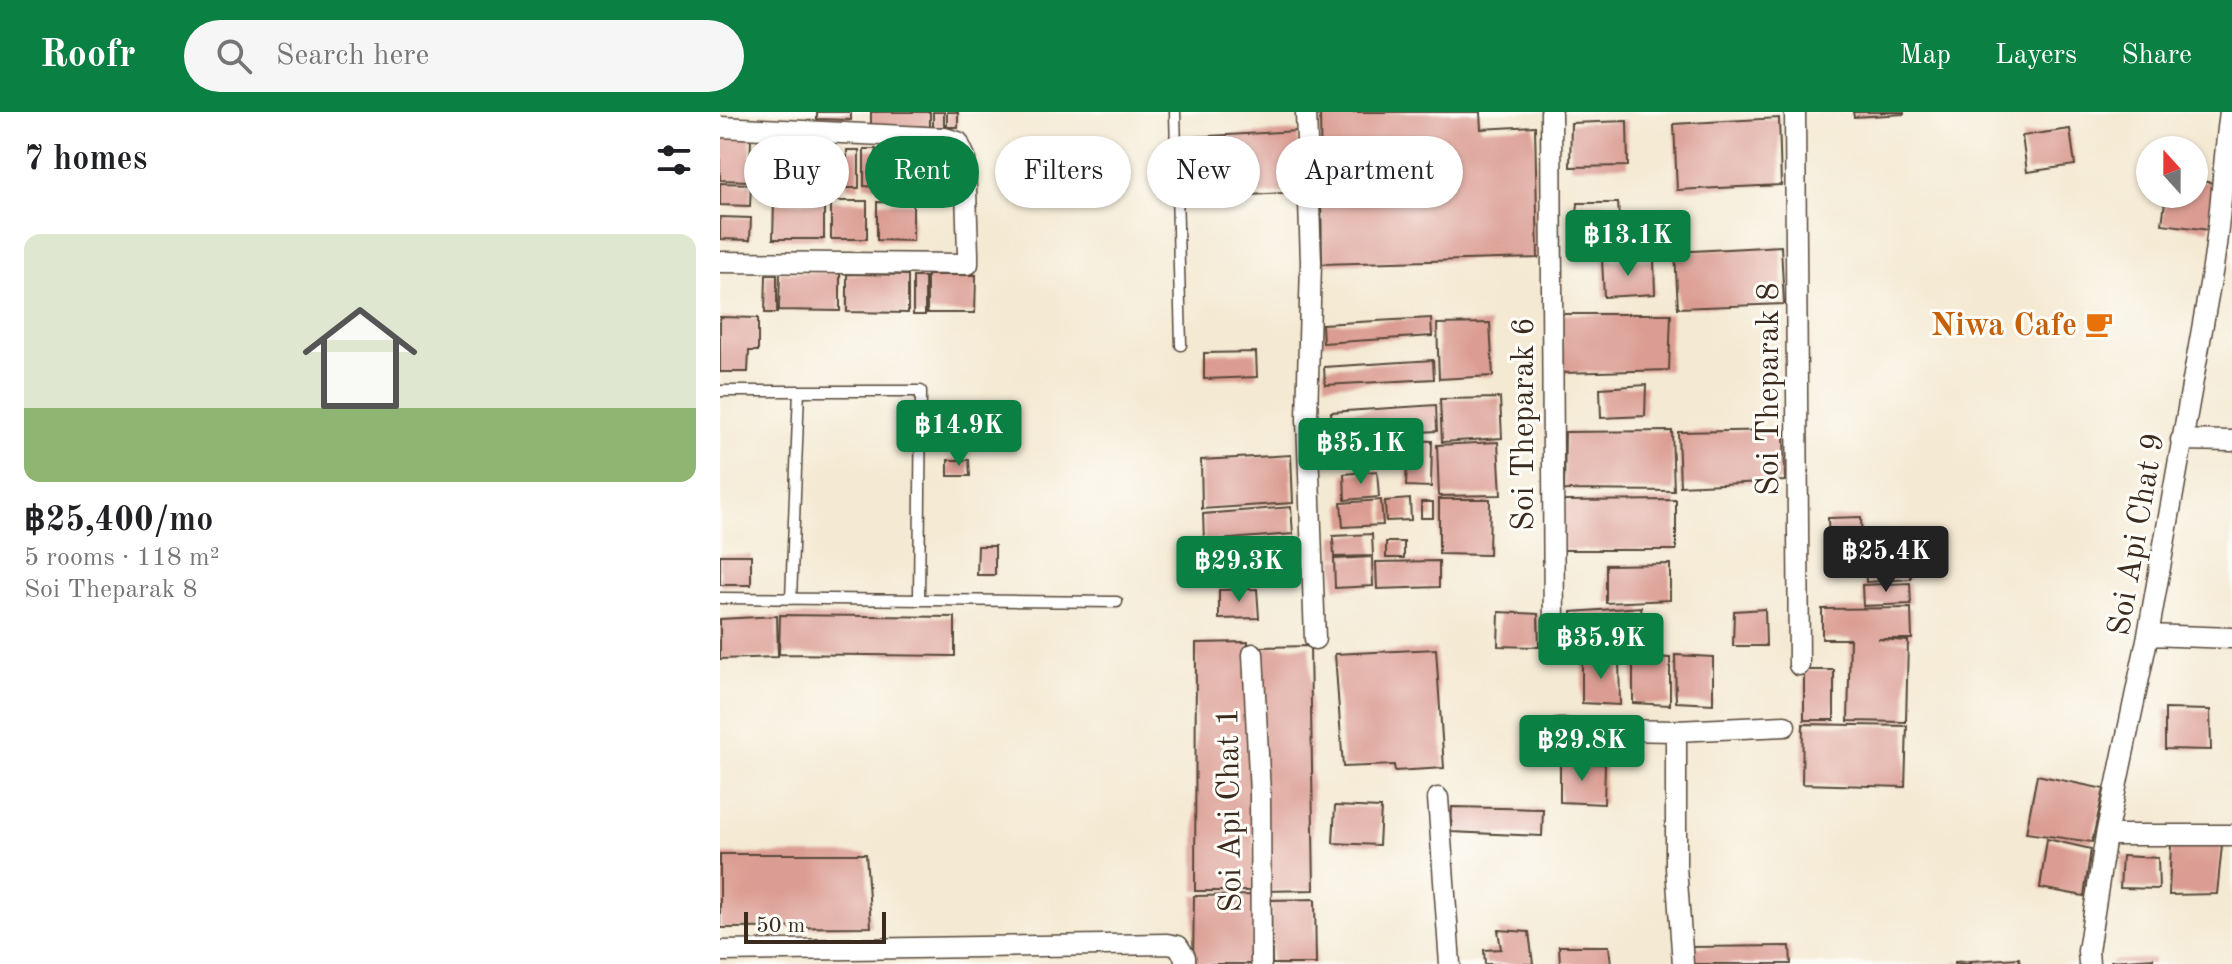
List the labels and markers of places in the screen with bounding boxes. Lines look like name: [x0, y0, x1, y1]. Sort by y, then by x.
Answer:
pin: ฿13.1K: [1563, 210, 1693, 278]
cafe icon: Niwa Cafe: [2084, 309, 2114, 339]
place label: Niwa Cafe: [1931, 311, 2077, 343]
pin: ฿14.9K: [894, 400, 1024, 468]
pin: ฿35.1K: [1296, 418, 1426, 486]
pin: ฿25.4K: [1821, 526, 1951, 594]
pin: ฿29.3K: [1174, 536, 1304, 604]
pin: ฿35.9K: [1536, 613, 1666, 681]
pin: ฿29.8K: [1517, 715, 1647, 783]

